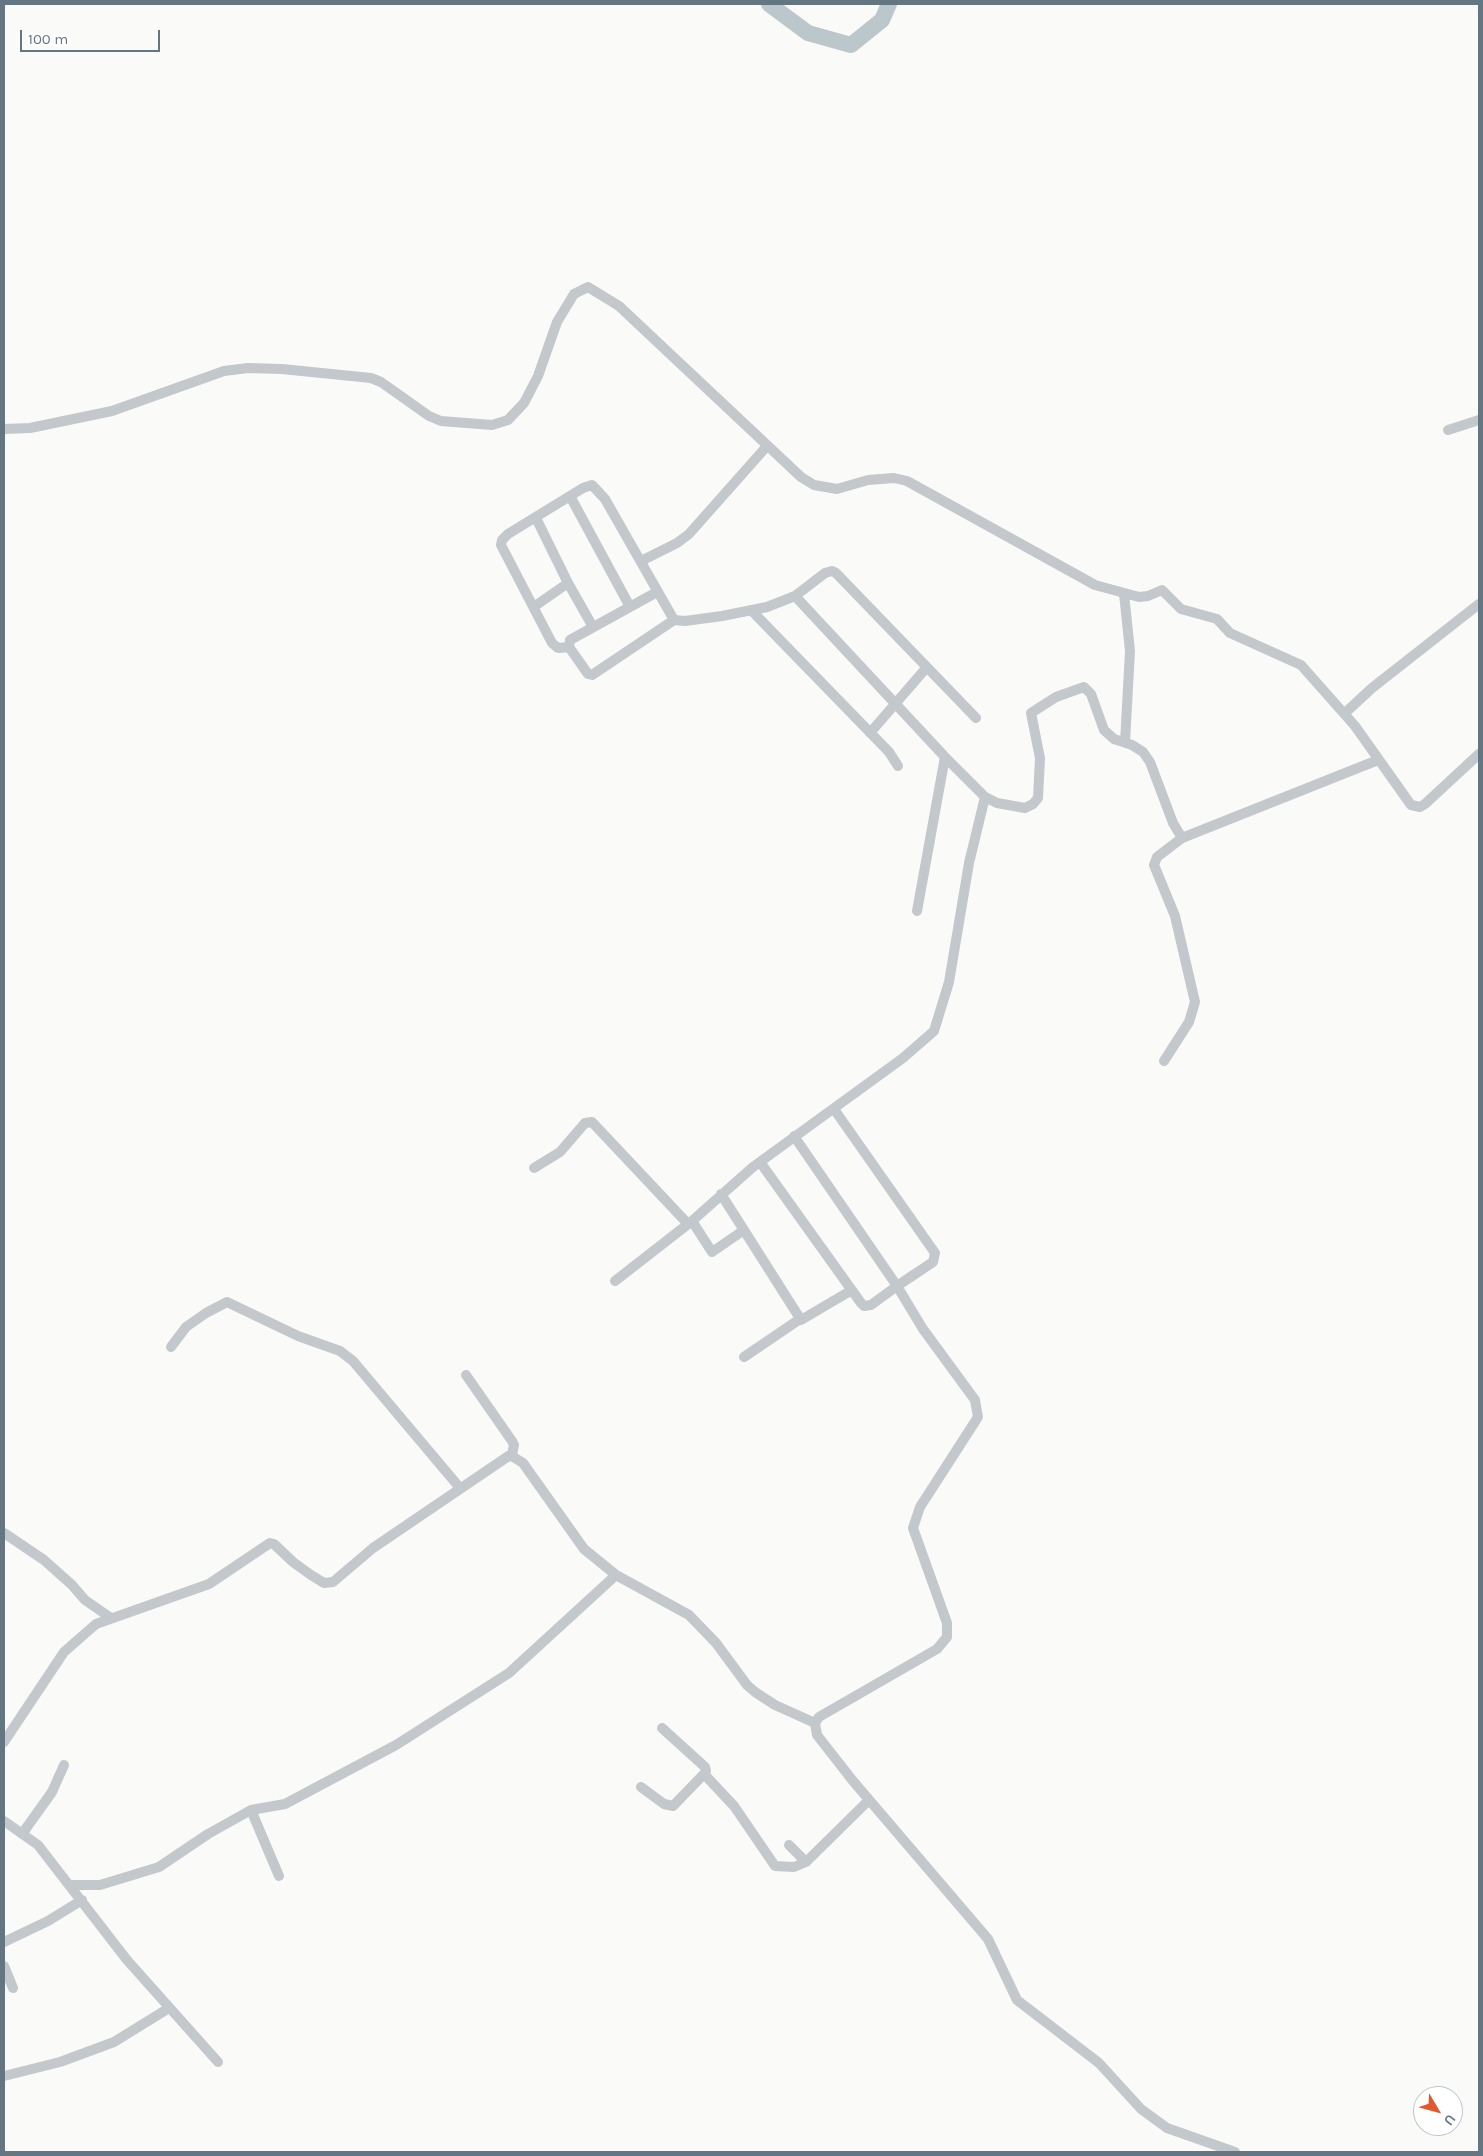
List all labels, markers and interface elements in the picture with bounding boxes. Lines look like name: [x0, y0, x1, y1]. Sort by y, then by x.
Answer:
scale bar: [22, 20, 162, 52]
text: 100 m: [28, 30, 68, 48]
north arrow: [1413, 2086, 1463, 2136]
text: U: [1440, 2111, 1459, 2129]

